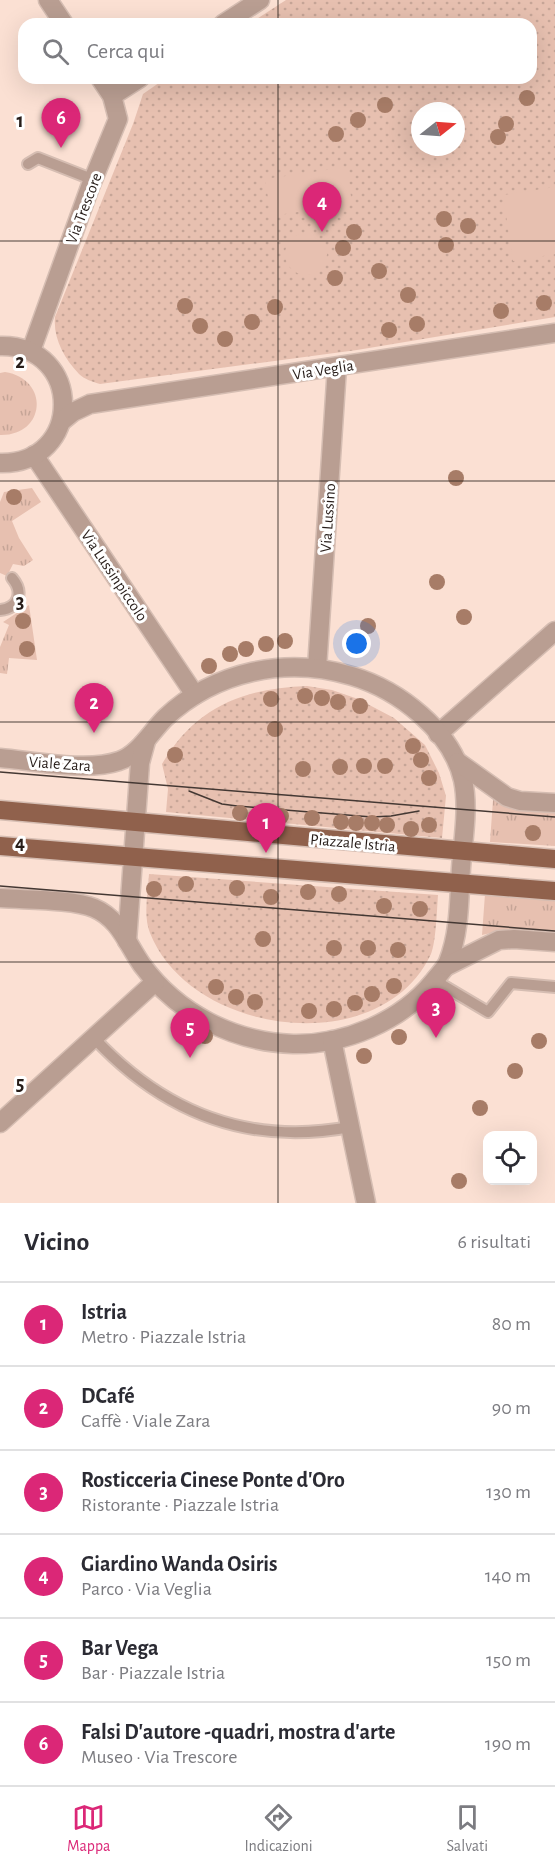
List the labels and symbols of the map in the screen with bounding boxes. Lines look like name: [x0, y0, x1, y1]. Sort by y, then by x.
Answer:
pin: 6: [42, 98, 80, 148]
north arrow: [411, 102, 465, 156]
text: 1: [16, 111, 24, 131]
street label: Via Trescore: [63, 171, 105, 246]
pin: 4: [302, 182, 342, 232]
text: 2: [15, 352, 25, 372]
street label: Via Veglia: [292, 357, 355, 383]
street label: Via Lussino: [318, 483, 338, 553]
street label: Via Lussinpiccolo: [78, 527, 150, 624]
text: 3: [16, 592, 24, 612]
your location: [342, 629, 371, 658]
pin: 2: [74, 684, 113, 733]
street label: Viale Zara: [28, 754, 92, 774]
pin: 1: [246, 804, 286, 853]
street label: Piazzale Istria: [310, 831, 396, 855]
text: 4: [15, 833, 25, 853]
pin: 3: [416, 988, 456, 1038]
pin: 5: [170, 1008, 210, 1058]
text: 5: [16, 1074, 24, 1094]

